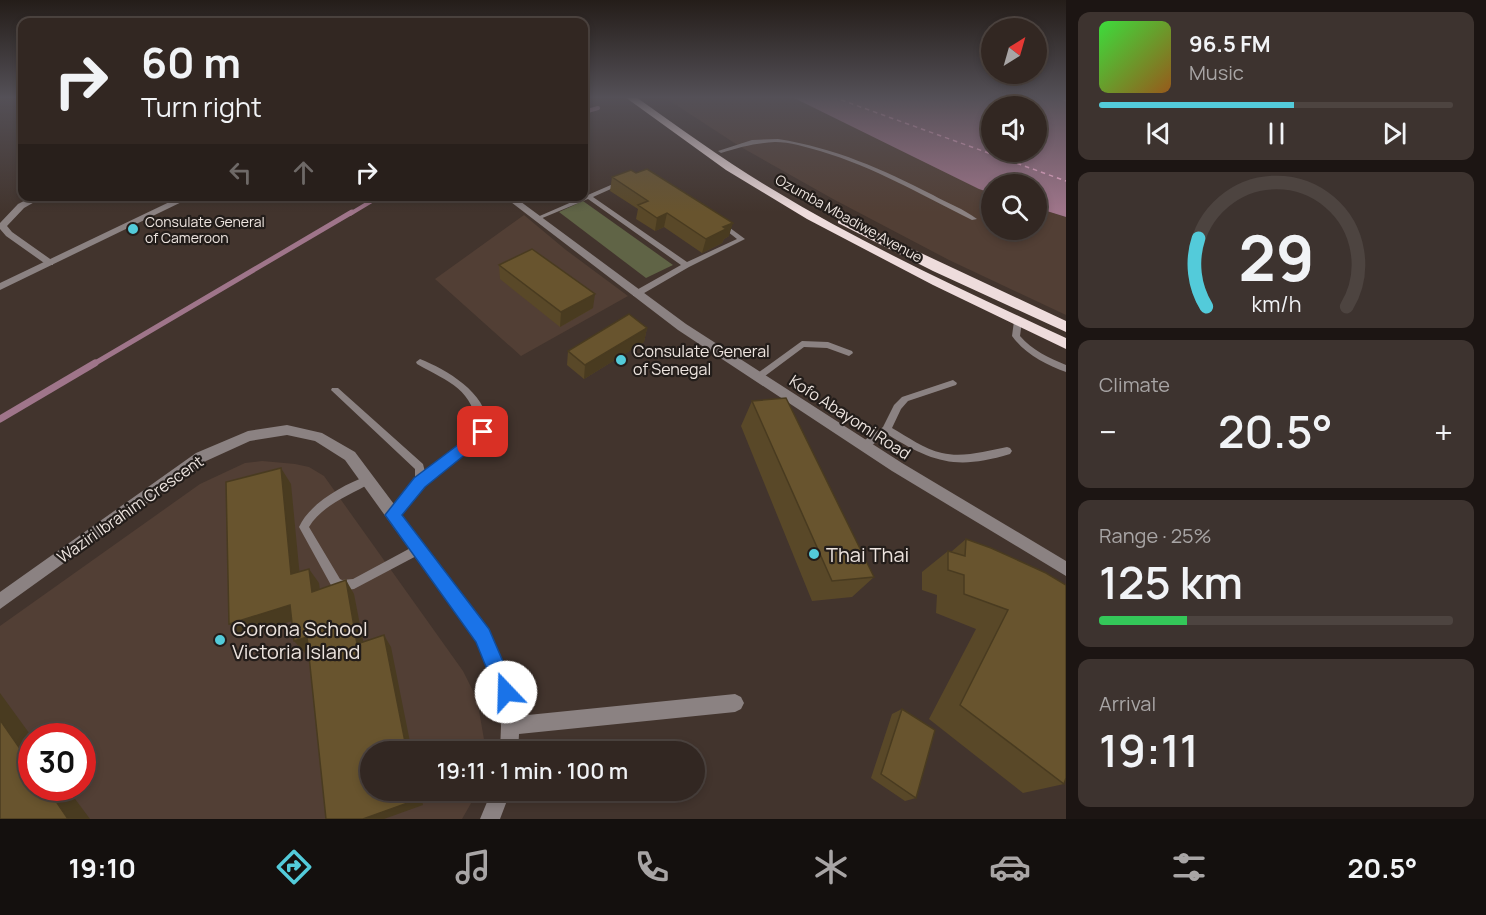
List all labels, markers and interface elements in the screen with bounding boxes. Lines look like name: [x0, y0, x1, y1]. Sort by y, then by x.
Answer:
north arrow: [981, 18, 1047, 84]
map controls: [981, 18, 1047, 240]
text: 96.5 FM: [1189, 29, 1271, 59]
text: 60 m: [141, 33, 241, 91]
icon: right: [42, 42, 120, 120]
text: Music: [1189, 59, 1244, 86]
text: Turn right: [141, 88, 262, 125]
button: sound: [981, 96, 1047, 162]
icon: previous: [1142, 117, 1175, 150]
icon: pause: [1260, 117, 1293, 150]
icon: next: [1378, 117, 1411, 150]
icon: left: [224, 156, 257, 189]
icon: ahead: [287, 156, 320, 189]
icon: right: [350, 156, 383, 189]
street label: Ozumba Mbadiwe Avenue: [772, 170, 926, 266]
button: search: [981, 174, 1047, 240]
place label: Consulate General of Cameroon: [145, 212, 265, 247]
text: 29: [1238, 214, 1314, 300]
marker: Consulate General of Cameroon: [126, 222, 140, 236]
text: km/h: [1251, 289, 1301, 318]
place label: Consulate General of Senegal: [633, 340, 770, 380]
marker: Consulate General of Senegal: [614, 353, 628, 367]
street label: Kofo Abayomi Road: [785, 370, 915, 464]
text: Climate: [1099, 371, 1170, 398]
text: 20.5°: [1218, 400, 1333, 462]
pin: [457, 406, 508, 457]
text: −: [1099, 409, 1117, 454]
text: +: [1434, 409, 1453, 454]
icon: arrive: [466, 415, 499, 448]
street label: Waziri Ibrahim Crescent: [52, 450, 208, 568]
text: Range · 25%: [1099, 522, 1212, 549]
place label: Thai Thai: [826, 541, 909, 568]
marker: Thai Thai: [807, 547, 821, 561]
text: 125 km: [1099, 551, 1243, 613]
place label: Corona School Victoria Island: [232, 615, 368, 665]
marker: Corona School Victoria Island: [213, 633, 227, 647]
position arrow: [474, 660, 538, 724]
text: Arrival: [1099, 690, 1156, 717]
text: 19:11: [1099, 719, 1199, 781]
speed limit sign: 30: [18, 723, 96, 801]
text: 19:11 · 1 min · 100 m: [437, 756, 628, 786]
icon: directions: [273, 846, 315, 888]
icon: music: [452, 846, 494, 888]
icon: phone: [631, 846, 673, 888]
icon: climate: [810, 846, 852, 888]
icon: car: [989, 846, 1031, 888]
icon: filters: [1168, 846, 1210, 888]
text: 19:10: [69, 849, 136, 886]
text: 20.5°: [1347, 849, 1417, 886]

